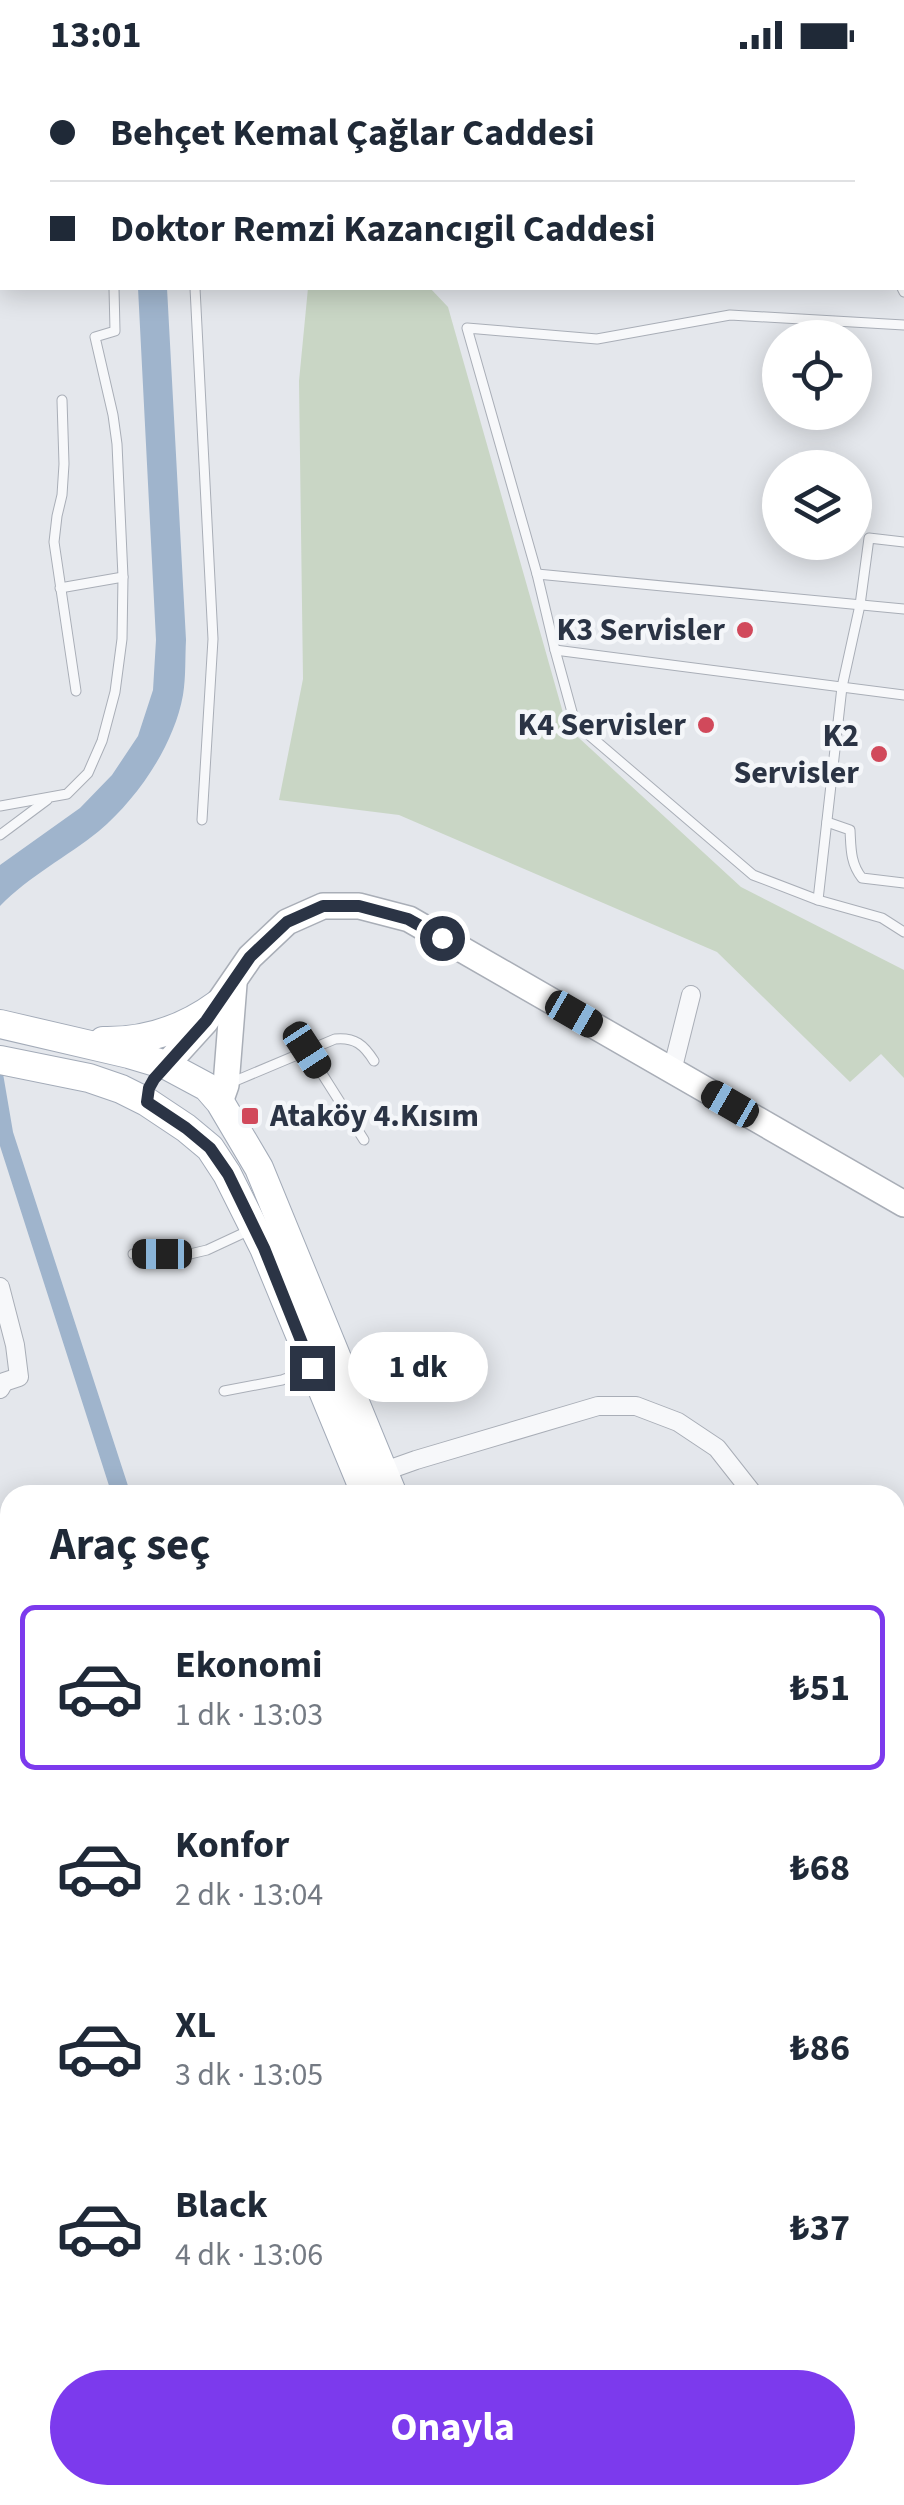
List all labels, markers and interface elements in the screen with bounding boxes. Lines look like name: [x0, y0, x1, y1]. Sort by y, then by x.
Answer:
text: 13:01: [50, 8, 142, 62]
text: Behçet Kemal Çağlar Caddesi: [110, 106, 595, 160]
text: Doktor Remzi Kazancıgil Caddesi: [110, 202, 655, 256]
map controls: [762, 320, 872, 560]
button: locate: [762, 320, 872, 430]
button: layers: [762, 450, 872, 560]
place label: K3 Servisler: [557, 607, 725, 653]
marker: K3 Servisler: [734, 619, 756, 641]
place label: K4 Servisler: [518, 702, 686, 748]
place label: K2 Servisler: [733, 713, 859, 796]
marker: K4 Servisler: [695, 714, 717, 736]
marker: K2 Servisler: [868, 743, 890, 765]
route start: [420, 916, 465, 961]
car: [541, 986, 607, 1042]
car: [278, 1017, 336, 1083]
car: [697, 1076, 763, 1132]
place label: Ataköy 4.Kısım: [269, 1093, 479, 1139]
marker: Ataköy 4.Kısım: [239, 1105, 261, 1127]
car: [132, 1239, 192, 1269]
callout: 1 dk: [347, 1333, 487, 1403]
text: 1 dk: [388, 1344, 448, 1390]
route end: [290, 1346, 335, 1391]
text: Araç seç: [50, 1513, 210, 1577]
text: Ekonomi: [175, 1638, 323, 1692]
icon: car: [55, 1643, 145, 1733]
text: ₺51: [790, 1661, 850, 1715]
text: 1 dk · 13:03: [175, 1692, 323, 1738]
text: Konfor: [175, 1818, 289, 1872]
icon: car: [55, 1823, 145, 1913]
text: ₺68: [790, 1841, 850, 1895]
text: 2 dk · 13:04: [175, 1872, 323, 1918]
text: XL: [175, 1998, 216, 2052]
icon: car: [55, 2003, 145, 2093]
text: ₺86: [790, 2021, 850, 2075]
text: 3 dk · 13:05: [175, 2052, 323, 2098]
text: Black: [175, 2178, 268, 2232]
icon: car: [55, 2183, 145, 2273]
text: ₺37: [790, 2201, 850, 2255]
text: 4 dk · 13:06: [175, 2232, 323, 2278]
button: Onayla: [50, 2370, 855, 2485]

